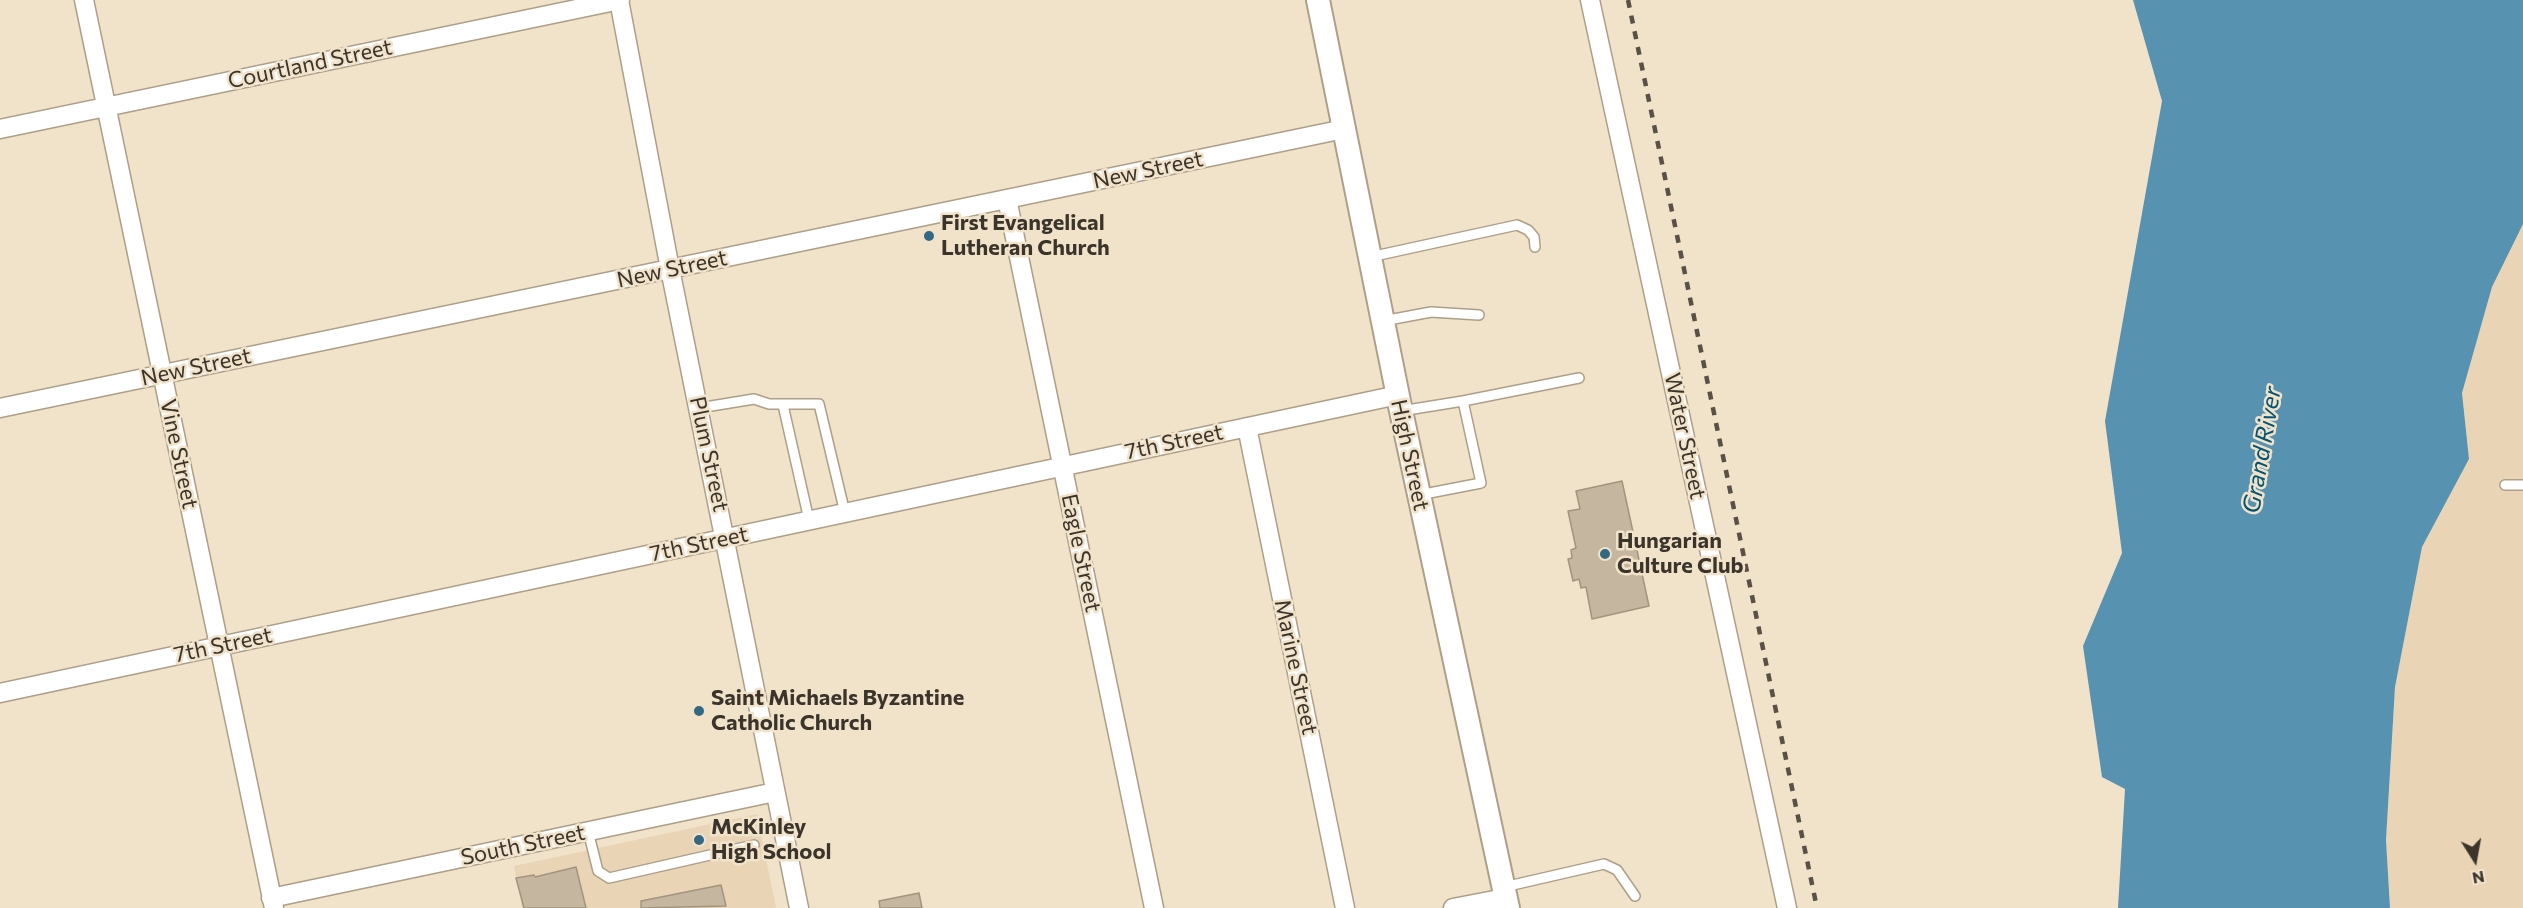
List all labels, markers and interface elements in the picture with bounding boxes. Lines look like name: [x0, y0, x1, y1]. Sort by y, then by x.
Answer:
street label: Courtland Street: [226, 34, 394, 94]
street label: New Street: [1091, 145, 1205, 195]
place label: First Evangelical Lutheran Church: [941, 210, 1110, 262]
marker: First Evangelical Lutheran Church: [922, 229, 936, 243]
street label: New Street: [615, 244, 729, 294]
street label: New Street: [139, 342, 253, 392]
street label: Water Street: [1659, 370, 1711, 502]
water label: Grand River: [2237, 384, 2287, 516]
street label: Plum Street: [684, 394, 734, 514]
street label: Vine Street: [155, 397, 203, 511]
street label: High Street: [1385, 397, 1435, 513]
street label: 7th Street: [1123, 419, 1225, 465]
street label: Eagle Street: [1056, 492, 1106, 614]
street label: 7th Street: [648, 521, 750, 567]
place label: Hungarian Culture Club: [1617, 528, 1744, 580]
marker: Hungarian Culture Club: [1598, 547, 1612, 561]
street label: Marine Street: [1269, 597, 1323, 737]
street label: 7th Street: [172, 622, 274, 668]
place label: Saint Michaels Byzantine Catholic Church: [711, 685, 964, 736]
marker: Saint Michaels Byzantine Catholic Church: [692, 704, 706, 718]
place label: McKinley High School: [711, 814, 832, 866]
street label: South Street: [458, 819, 588, 871]
north arrow: [2445, 830, 2505, 890]
marker: McKinley High School: [692, 833, 706, 847]
text: N: [2471, 868, 2486, 889]

